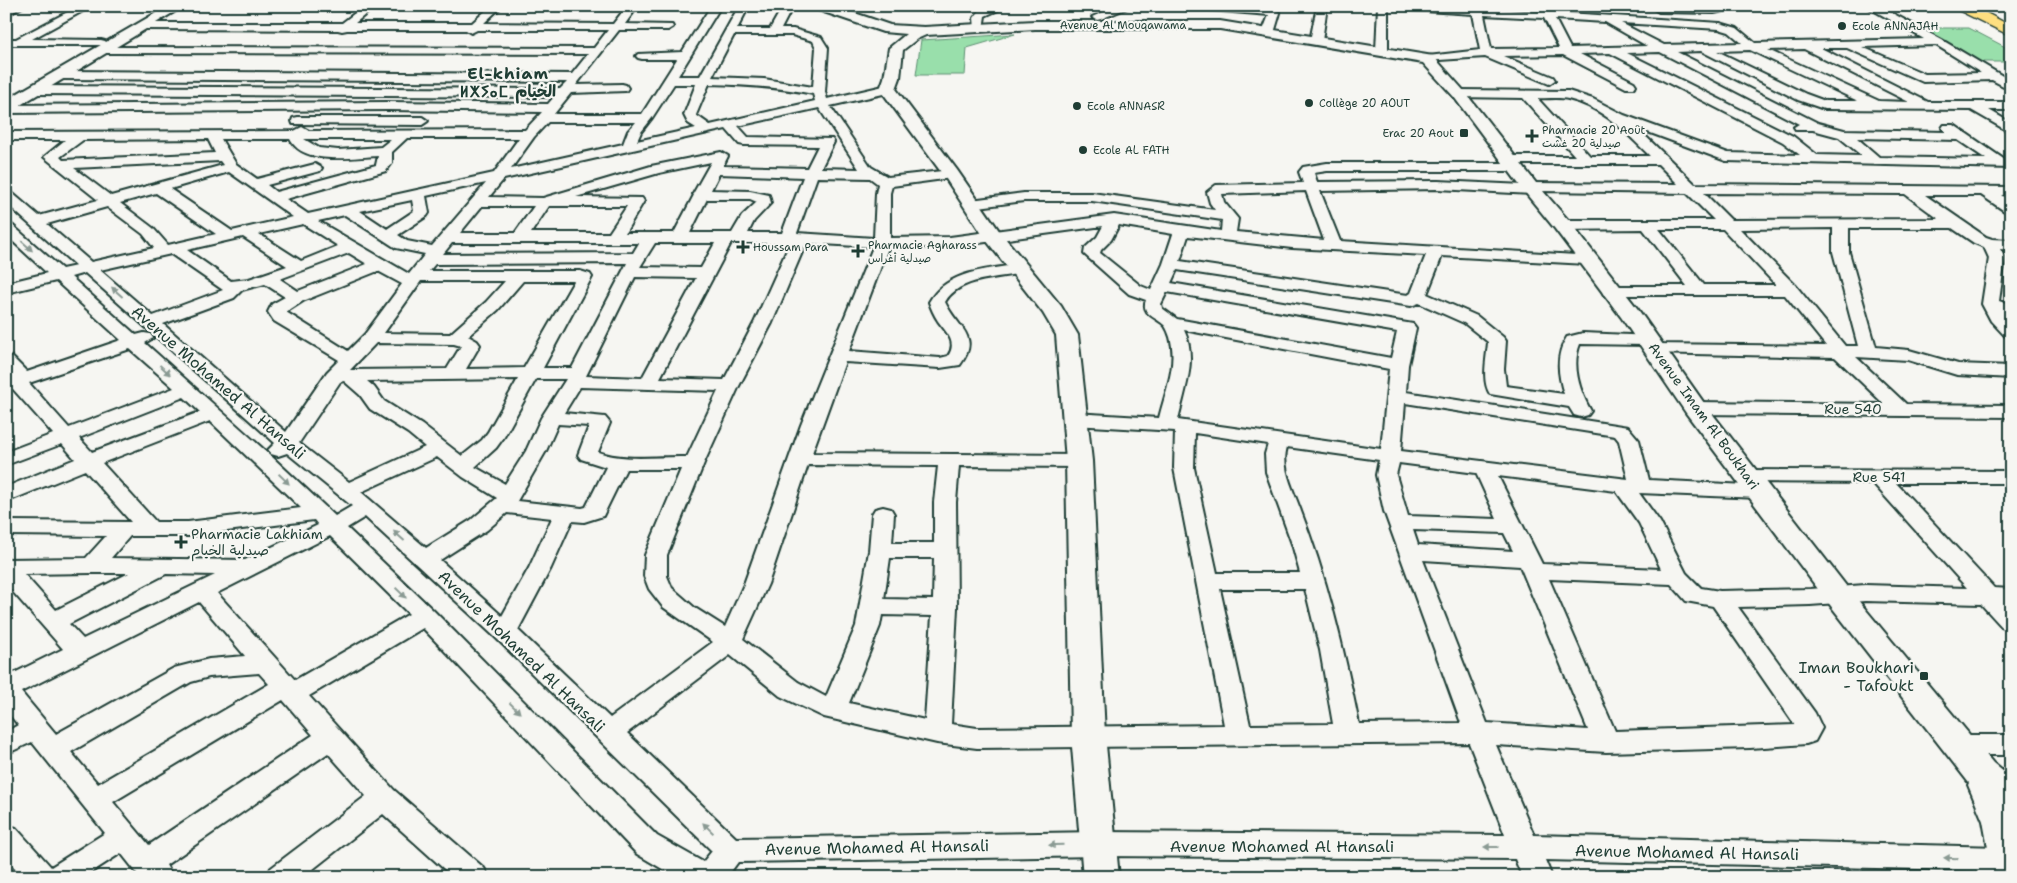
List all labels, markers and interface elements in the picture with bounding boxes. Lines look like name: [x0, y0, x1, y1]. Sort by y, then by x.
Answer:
street label: Avenue Al Mouqawama: [1060, 18, 1186, 33]
place label: Ecole ANNAJAH: [1852, 19, 1939, 34]
marker: Ecole ANNAJAH: [1836, 20, 1848, 32]
district label: El-khiam ⵍⵅⵢⴰⵎ الخيام: [460, 63, 556, 104]
place label: Collège 20 AOUT: [1319, 96, 1410, 111]
marker: Collège 20 AOUT: [1303, 97, 1315, 109]
place label: Ecole ANNASR: [1087, 99, 1165, 114]
marker: Ecole ANNASR: [1071, 100, 1083, 112]
place label: Pharmacie 20 Août صيدلية 20 غشت: [1542, 123, 1646, 151]
place label: Erac 20 Aout: [1382, 126, 1454, 141]
marker: Erac 20 Aout: [1458, 127, 1470, 139]
marker: Pharmacie 20 Août صيدلية 20 غشت: [1526, 130, 1538, 142]
place label: Ecole AL FATH: [1093, 143, 1170, 158]
marker: Ecole AL FATH: [1077, 144, 1089, 156]
place label: Pharmacie Agharass صيدلية أغراس: [868, 238, 977, 266]
place label: Houssam Para: [753, 240, 828, 255]
one-way arrow: [21, 241, 33, 252]
marker: Houssam Para: [737, 241, 749, 253]
marker: Pharmacie Agharass صيدلية أغراس: [852, 245, 864, 257]
one-way arrow: [111, 287, 124, 298]
street label: Avenue Mohamed Al Hansali: [127, 301, 310, 464]
street label: Avenue Imam Al Boukhari: [1644, 339, 1764, 493]
one-way arrow: [158, 364, 170, 376]
street label: Rue 540: [1824, 400, 1882, 418]
street label: Rue 541: [1852, 468, 1906, 486]
one-way arrow: [278, 473, 290, 485]
place label: Pharmacie Lakhiam صيدلية الخيام: [191, 525, 323, 562]
one-way arrow: [393, 531, 405, 542]
marker: Pharmacie Lakhiam صيدلية الخيام: [175, 536, 187, 548]
street label: Avenue Mohamed Al Hansali: [434, 566, 610, 737]
one-way arrow: [394, 587, 406, 599]
place label: Iman Boukhari - Tafoukt: [1799, 657, 1914, 696]
marker: Iman Boukhari - Tafoukt: [1918, 670, 1930, 682]
one-way arrow: [509, 702, 521, 714]
one-way arrow: [702, 822, 714, 834]
street label: Avenue Mohamed Al Hansali: [765, 835, 989, 860]
street label: Avenue Mohamed Al Hansali: [1170, 836, 1394, 857]
street label: Avenue Mohamed Al Hansali: [1575, 840, 1799, 865]
one-way arrow: [1048, 841, 1064, 849]
one-way arrow: [1483, 843, 1499, 851]
one-way arrow: [1943, 854, 1959, 862]

